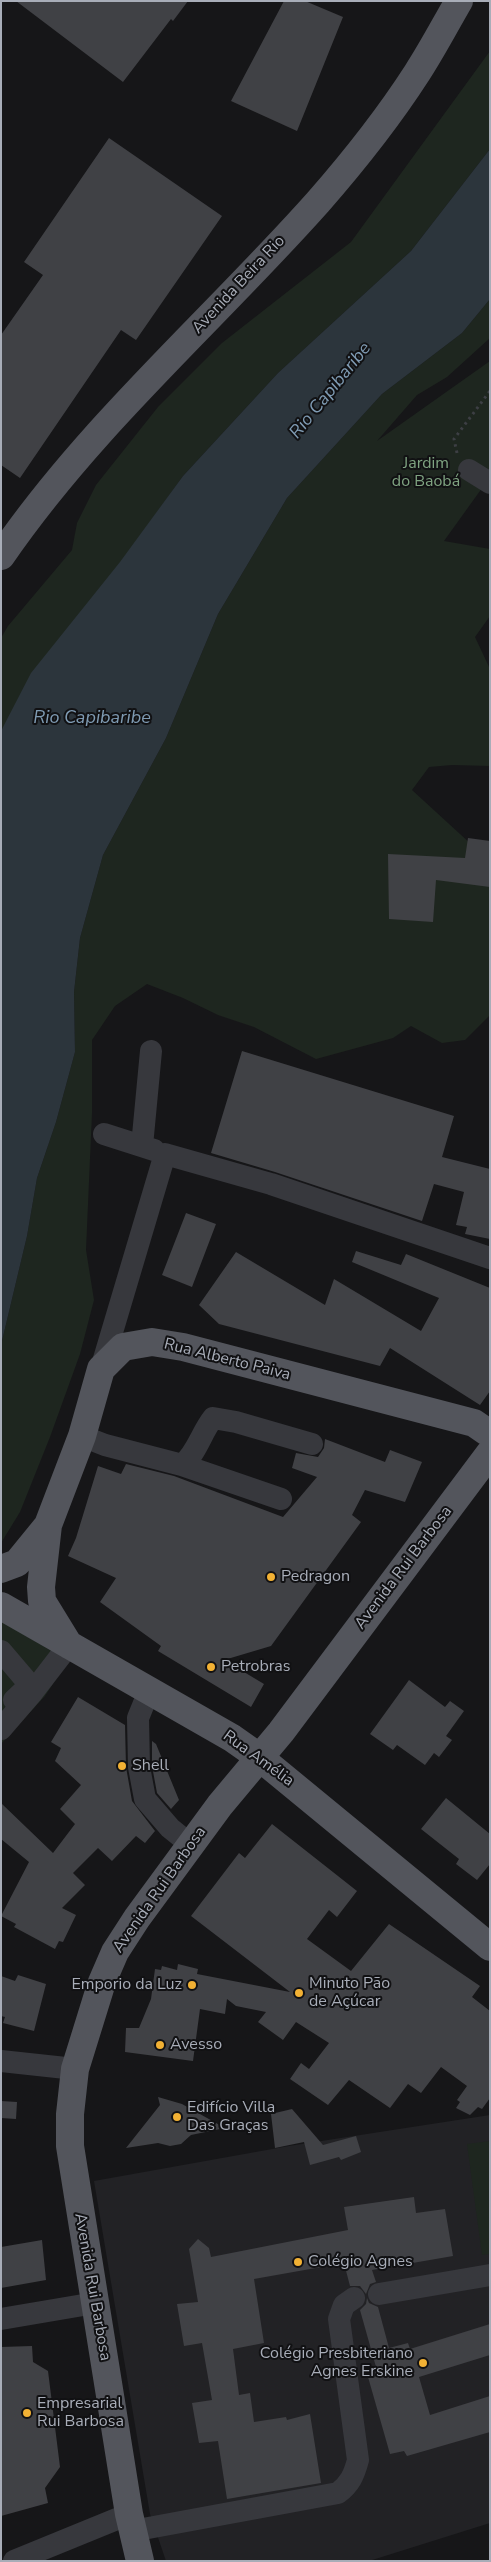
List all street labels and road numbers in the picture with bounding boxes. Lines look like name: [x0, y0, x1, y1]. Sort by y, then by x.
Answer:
street label: Avenida Beira Rio: [189, 232, 289, 338]
street label: Rua Alberto Paiva: [162, 1335, 292, 1385]
street label: Avenida Rui Barbosa: [351, 1503, 457, 1633]
street label: Rua Amélia: [219, 1727, 297, 1791]
street label: Avenida Rui Barbosa: [109, 1823, 211, 1957]
street label: Avenida Rui Barbosa: [70, 2212, 114, 2362]

